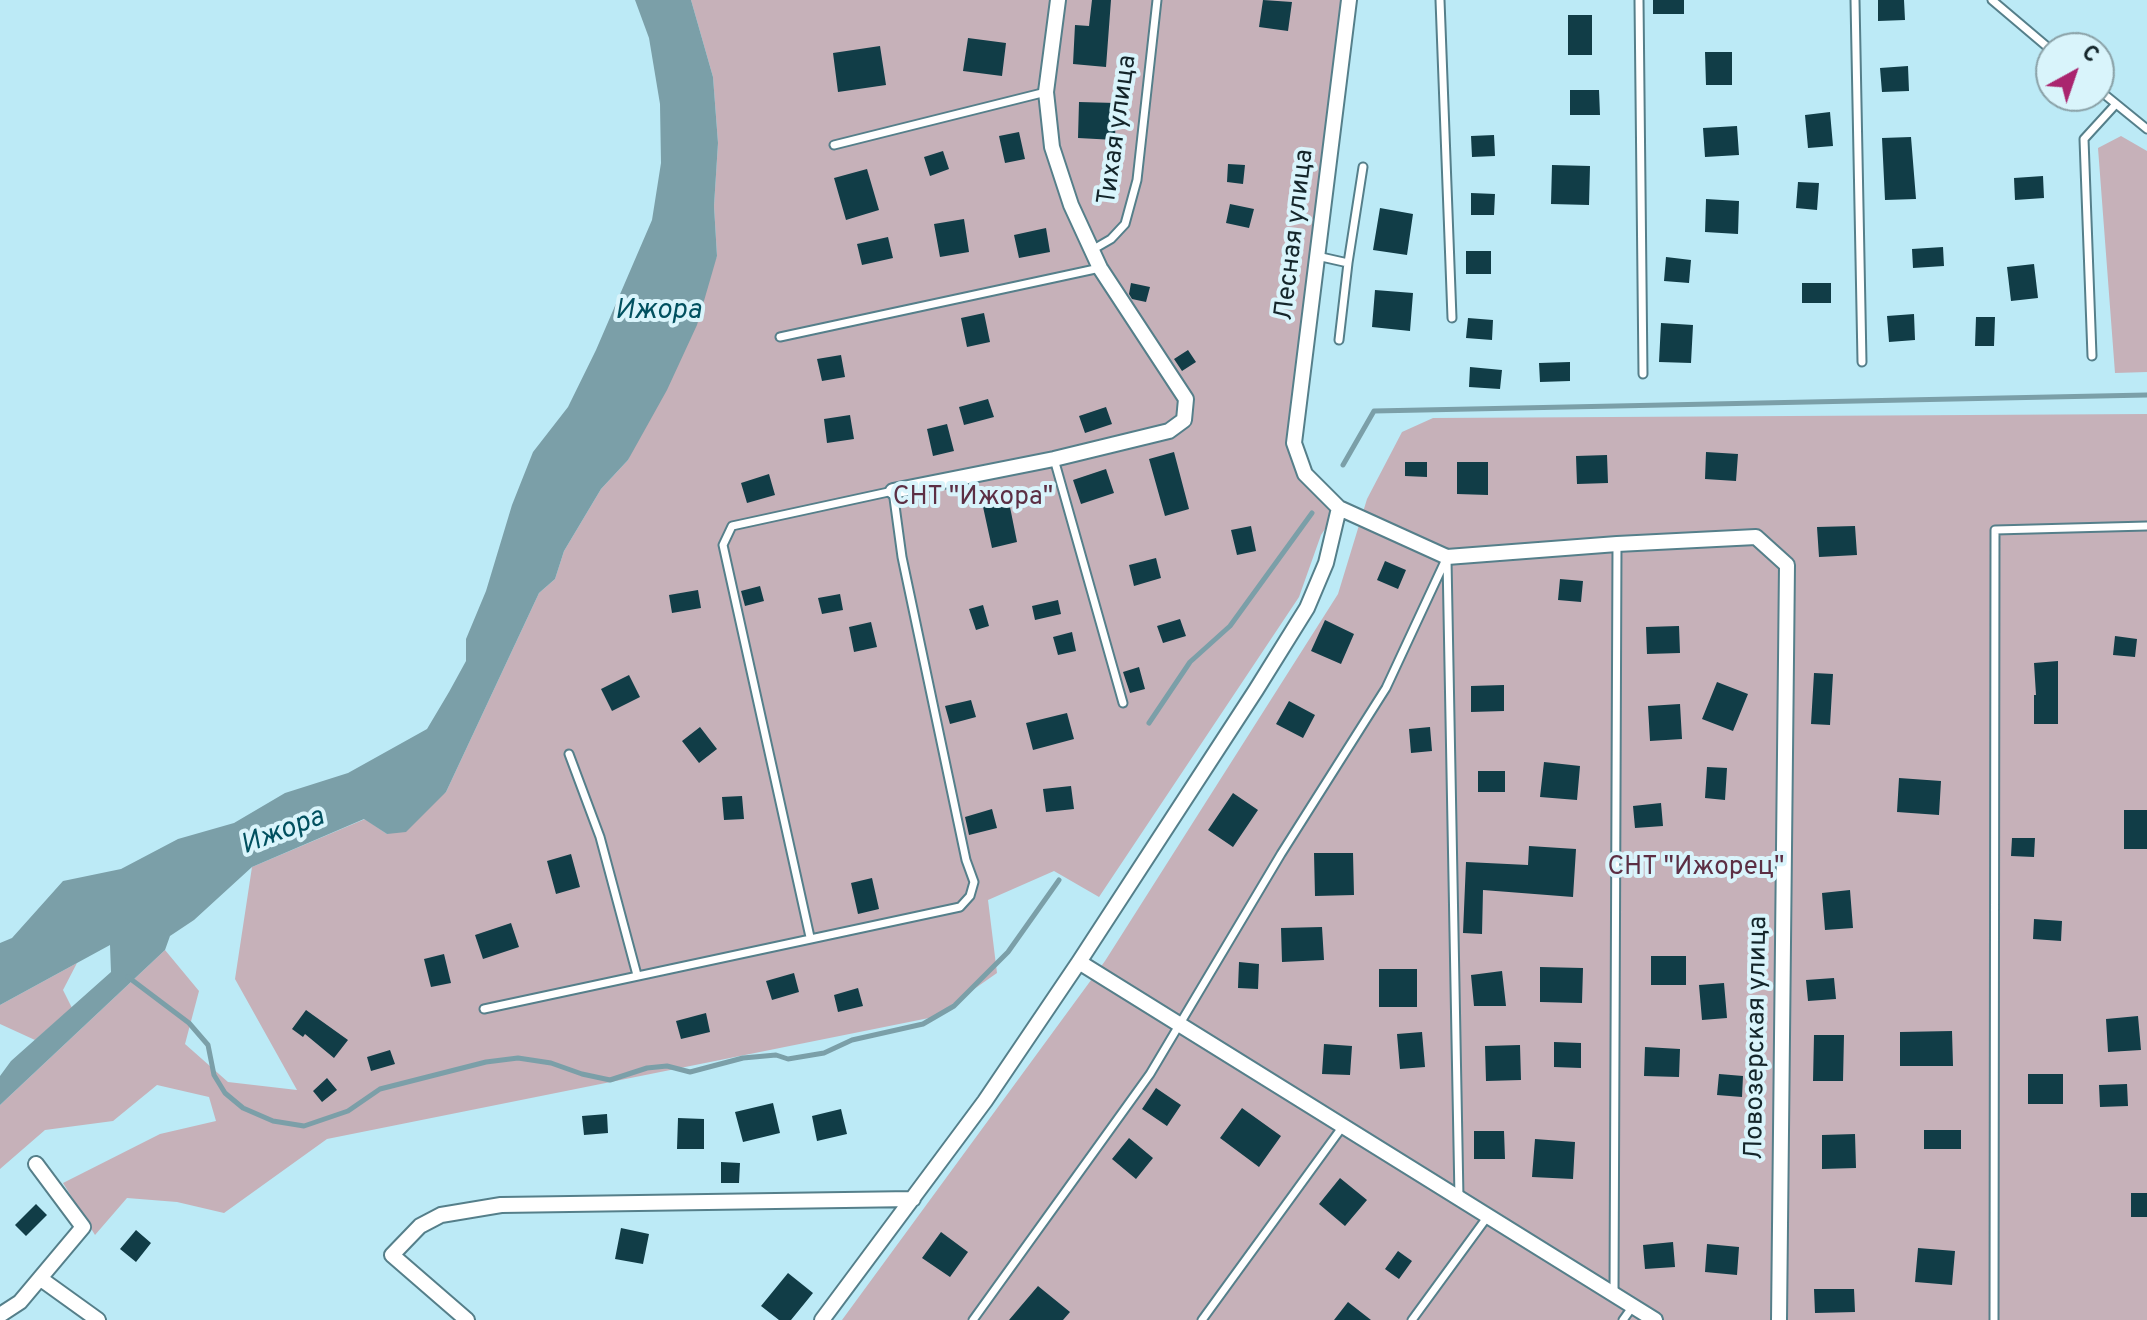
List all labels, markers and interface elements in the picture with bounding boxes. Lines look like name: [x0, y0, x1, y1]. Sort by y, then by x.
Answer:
north arrow: [2035, 32, 2115, 112]
text: С: [2075, 40, 2104, 70]
street label: Тихая улица: [1093, 53, 1145, 207]
street label: Лесная улица: [1270, 148, 1322, 322]
water label: Ижора: [615, 295, 701, 329]
park label: СНТ "Ижора": [893, 483, 1053, 515]
water label: Ижора: [237, 802, 329, 864]
park label: СНТ "Ижорец": [1607, 853, 1785, 885]
street label: Ловозерская улица: [1740, 916, 1776, 1160]

